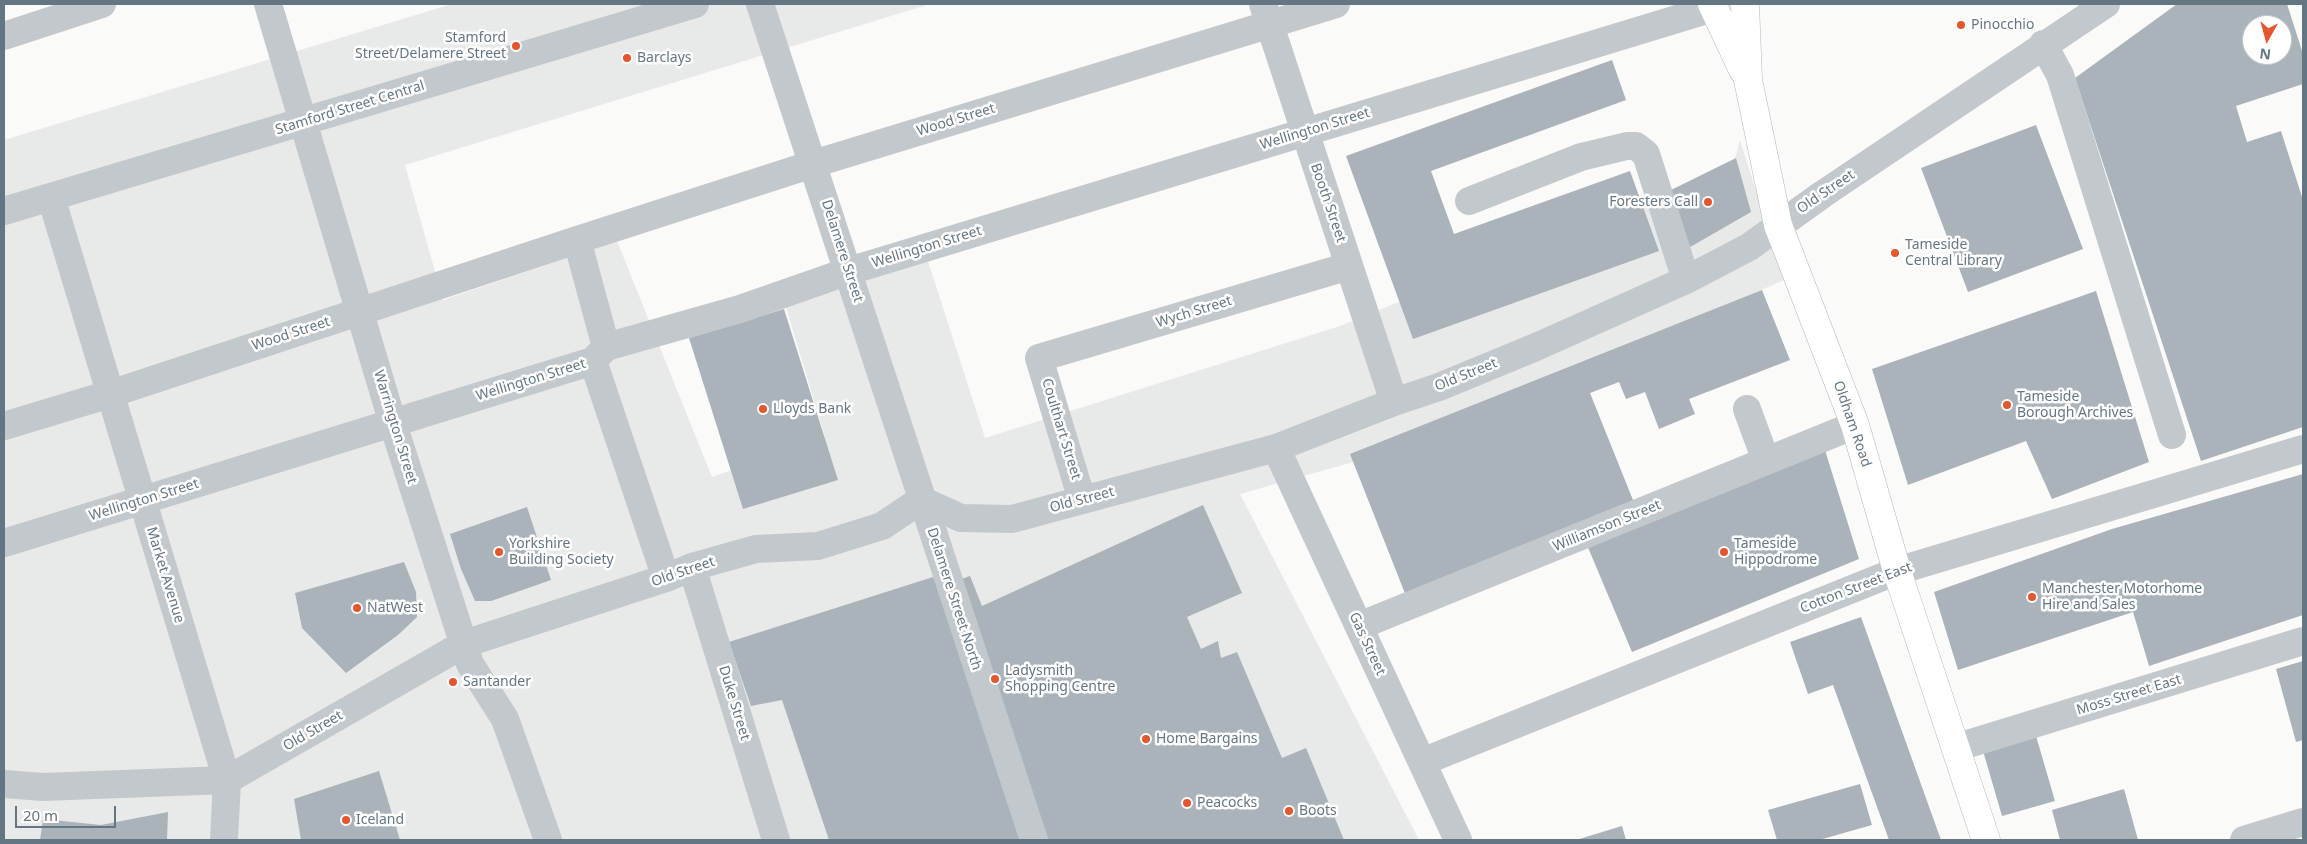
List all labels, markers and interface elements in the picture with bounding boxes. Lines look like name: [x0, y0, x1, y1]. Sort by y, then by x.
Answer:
north arrow: [2242, 15, 2292, 65]
place label: Pinocchio: [1971, 17, 2034, 33]
marker: Pinocchio: [1955, 19, 1967, 31]
place label: Stamford Street/Delamere Street: [355, 30, 506, 62]
marker: Stamford Street/Delamere Street: [510, 40, 522, 52]
text: N: [2258, 44, 2272, 65]
place label: Barclays: [637, 50, 691, 66]
marker: Barclays: [621, 52, 633, 64]
street label: Stamford Street Central: [273, 77, 427, 139]
street label: Wood Street: [915, 100, 997, 140]
street label: Wellington Street: [1258, 104, 1372, 154]
street label: Booth Street: [1307, 161, 1349, 245]
street label: Old Street: [1794, 167, 1858, 217]
place label: Foresters Call: [1609, 194, 1698, 210]
marker: Foresters Call: [1702, 196, 1714, 208]
street label: Delamere Street: [818, 198, 866, 304]
street label: Wellington Street: [870, 222, 984, 272]
place label: Tameside Central Library: [1905, 237, 2002, 270]
marker: Tameside Central Library: [1889, 247, 1901, 259]
street label: Wych Street: [1154, 293, 1234, 331]
street label: Wood Street: [250, 313, 332, 355]
street label: Wellington Street: [474, 355, 588, 405]
street label: Old Street: [1432, 355, 1500, 395]
street label: Warrington Street: [370, 368, 420, 486]
street label: Coulthart Street: [1038, 376, 1084, 482]
street label: Oldham Road: [1829, 379, 1875, 469]
place label: Tameside Borough Archives: [2017, 389, 2133, 422]
marker: Tameside Borough Archives: [2001, 399, 2013, 411]
place label: Lloyds Bank: [773, 401, 851, 417]
marker: Lloyds Bank: [757, 403, 769, 415]
street label: Wellington Street: [87, 475, 201, 525]
street label: Old Street: [1048, 483, 1116, 517]
street label: Williamson Street: [1551, 497, 1663, 555]
street label: Market Avenue: [142, 525, 188, 625]
street label: Delamere Street North: [923, 526, 985, 672]
place label: Yorkshire Building Society: [509, 536, 614, 568]
place label: Tameside Hippodrome: [1734, 536, 1817, 568]
marker: Yorkshire Building Society: [493, 546, 505, 558]
marker: Tameside Hippodrome: [1718, 546, 1730, 558]
street label: Old Street: [649, 553, 717, 591]
street label: Cotton Street East: [1798, 559, 1914, 617]
place label: Manchester Motorhome Hire and Sales: [2042, 581, 2202, 614]
marker: Manchester Motorhome Hire and Sales: [2026, 591, 2038, 603]
place label: NatWest: [367, 600, 423, 616]
marker: NatWest: [351, 602, 363, 614]
street label: Gas Street: [1345, 610, 1389, 678]
place label: Ladysmith Shopping Centre: [1005, 663, 1115, 696]
street label: Duke Street: [715, 664, 753, 742]
street label: Moss Street East: [2075, 671, 2183, 719]
marker: Ladysmith Shopping Centre: [989, 673, 1001, 685]
place label: Santander: [463, 674, 531, 690]
marker: Santander: [447, 676, 459, 688]
street label: Old Street: [280, 707, 346, 755]
place label: Home Bargains: [1156, 731, 1257, 747]
marker: Home Bargains: [1140, 733, 1152, 745]
place label: Peacocks: [1197, 795, 1257, 811]
scale bar: [18, 796, 119, 828]
marker: Peacocks: [1181, 797, 1193, 809]
place label: Boots: [1299, 803, 1337, 819]
text: 20 m: [23, 805, 58, 825]
marker: Boots: [1283, 805, 1295, 817]
place label: Iceland: [356, 812, 404, 828]
marker: Iceland: [340, 814, 352, 826]

